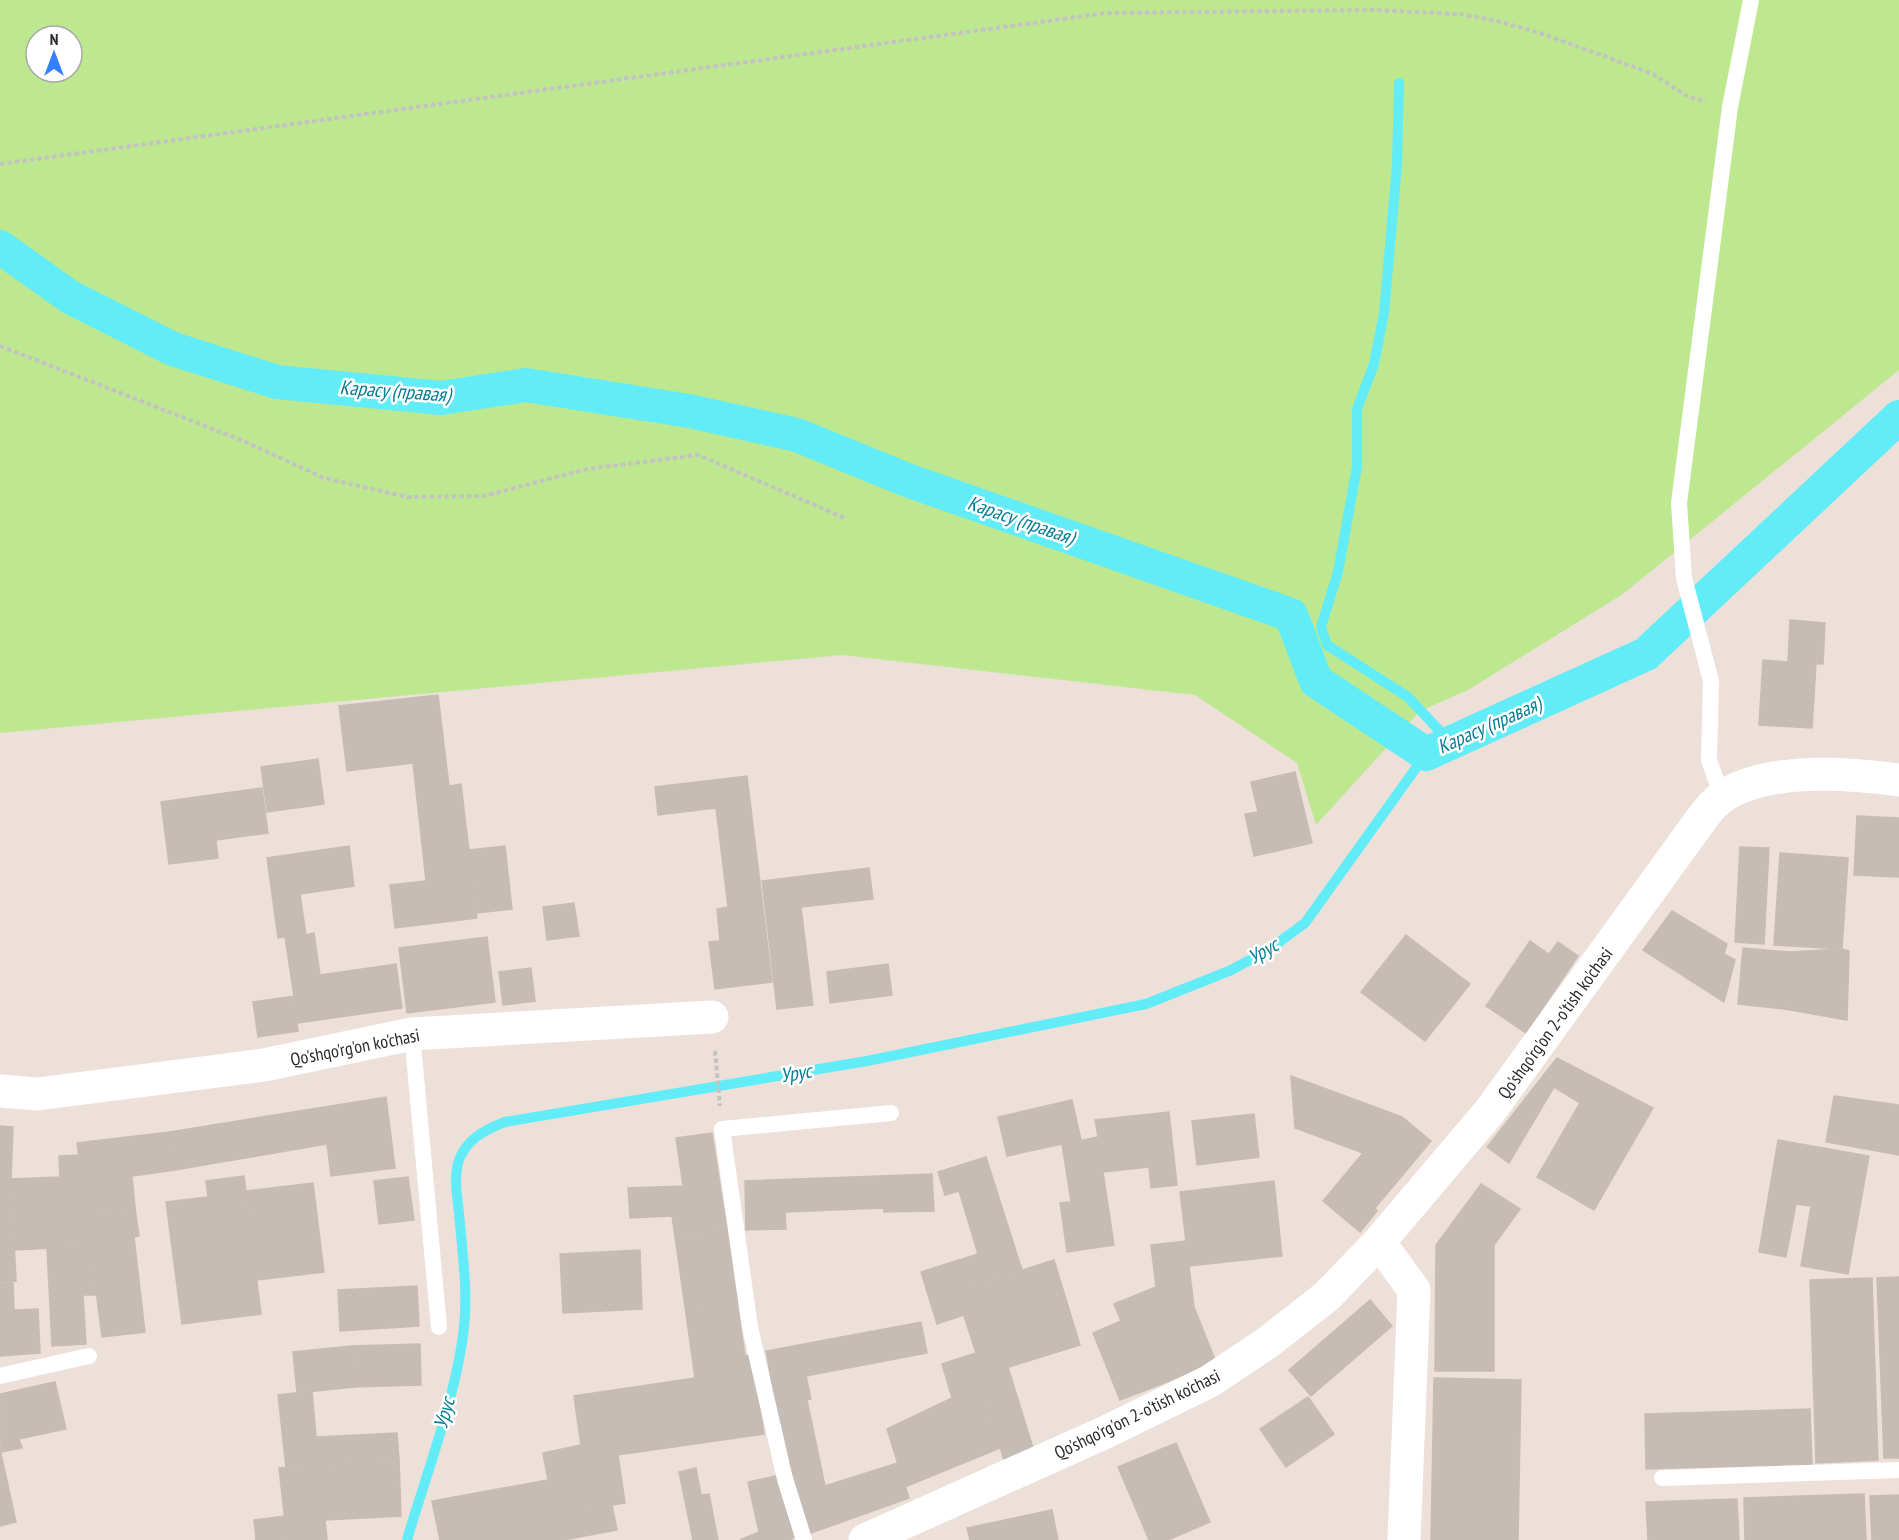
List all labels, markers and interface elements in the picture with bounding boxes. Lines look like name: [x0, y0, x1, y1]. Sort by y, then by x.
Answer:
north arrow: [24, 24, 84, 84]
text: N: [50, 29, 58, 49]
water label: Карасу (правая): [339, 374, 454, 408]
water label: Карасу (правая): [964, 490, 1080, 551]
water label: Карасу (правая): [1433, 690, 1547, 759]
water label: Урус: [1243, 931, 1285, 970]
street label: Qo'shqo'rg'on 2-o'tish ko'chasi: [1492, 943, 1618, 1103]
street label: Qo'shqo'rg'on ko'chasi: [288, 1023, 422, 1071]
water label: Урус: [778, 1057, 815, 1089]
street label: Qo'shqo'rg'on 2-o'tish ko'chasi: [1050, 1364, 1224, 1464]
water label: Урус: [427, 1393, 461, 1432]

